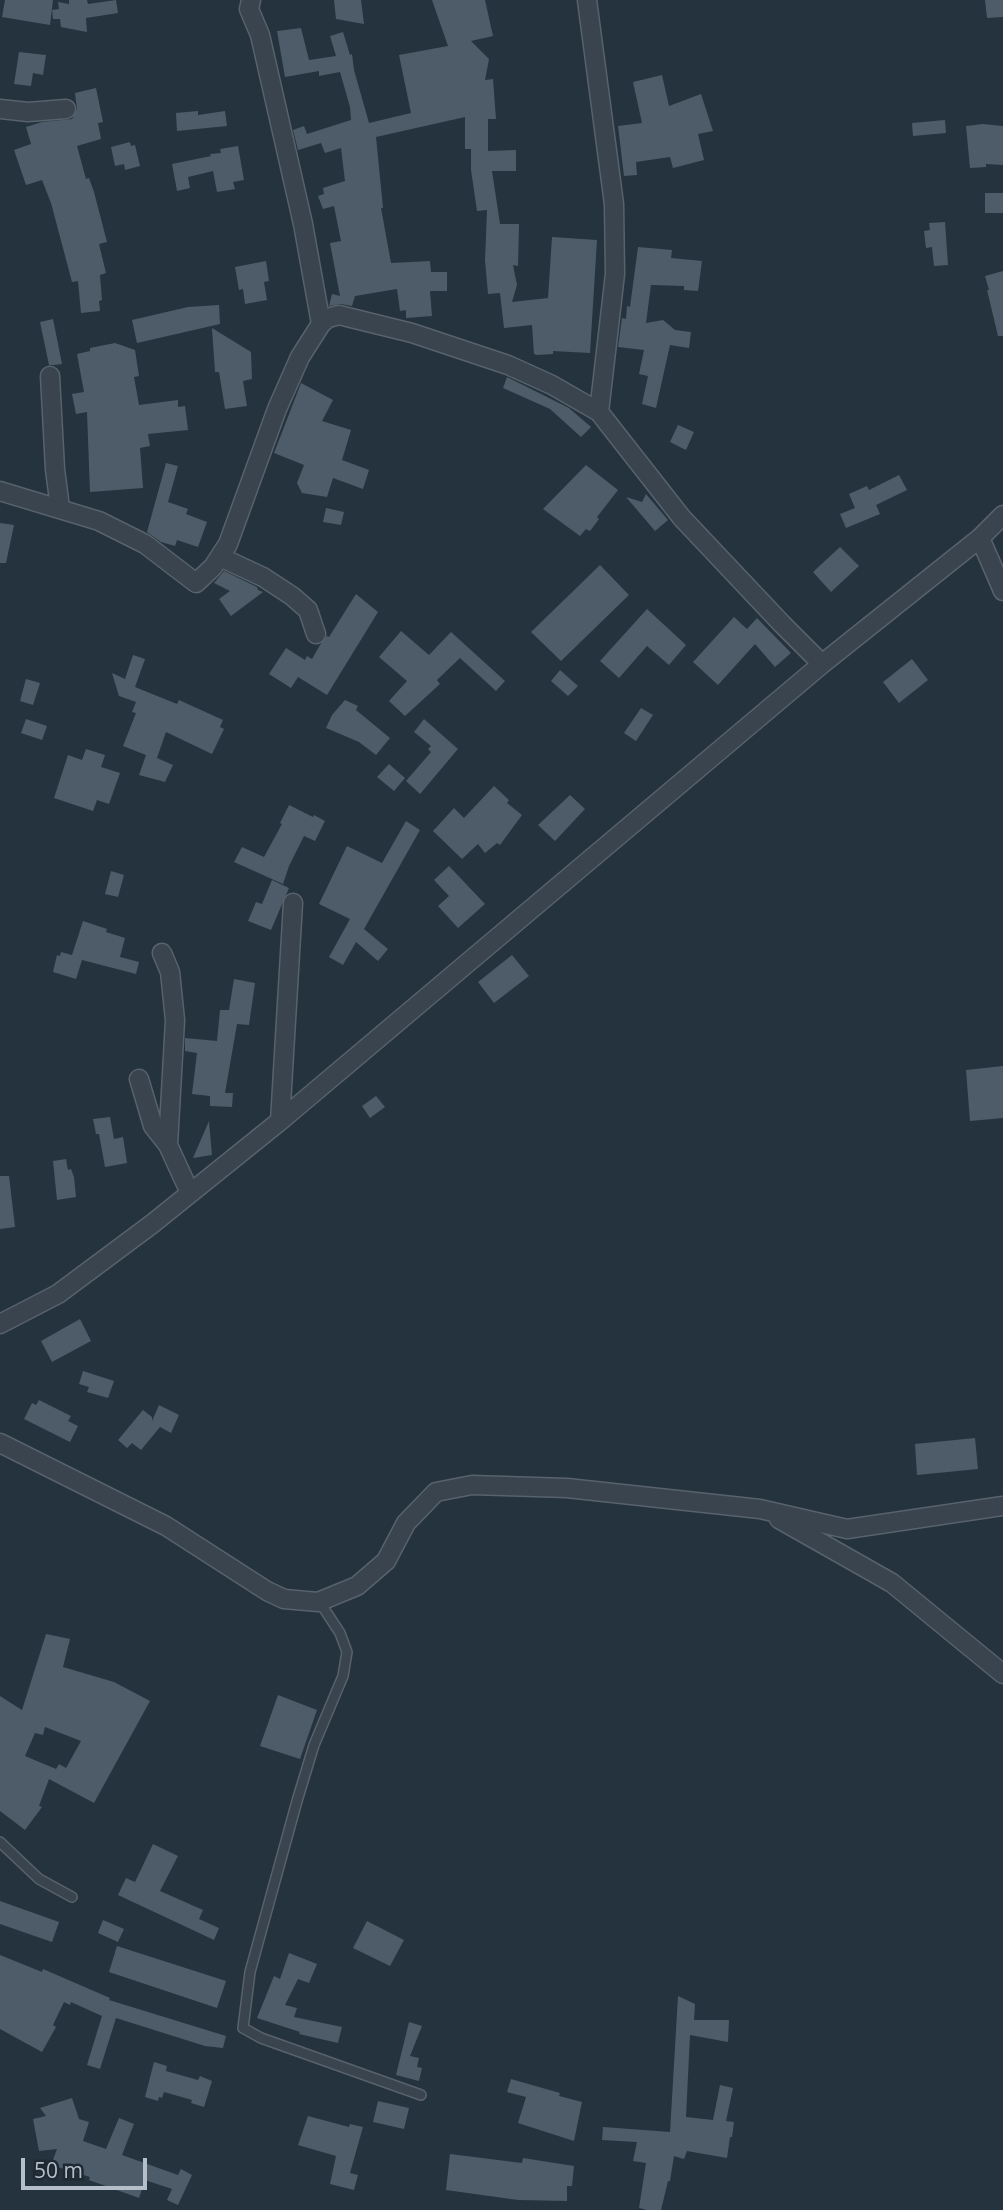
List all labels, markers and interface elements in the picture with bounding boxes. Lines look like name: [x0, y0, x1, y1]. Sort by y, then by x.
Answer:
scale bar: [24, 2144, 150, 2188]
text: 50 m: [34, 2156, 83, 2184]

